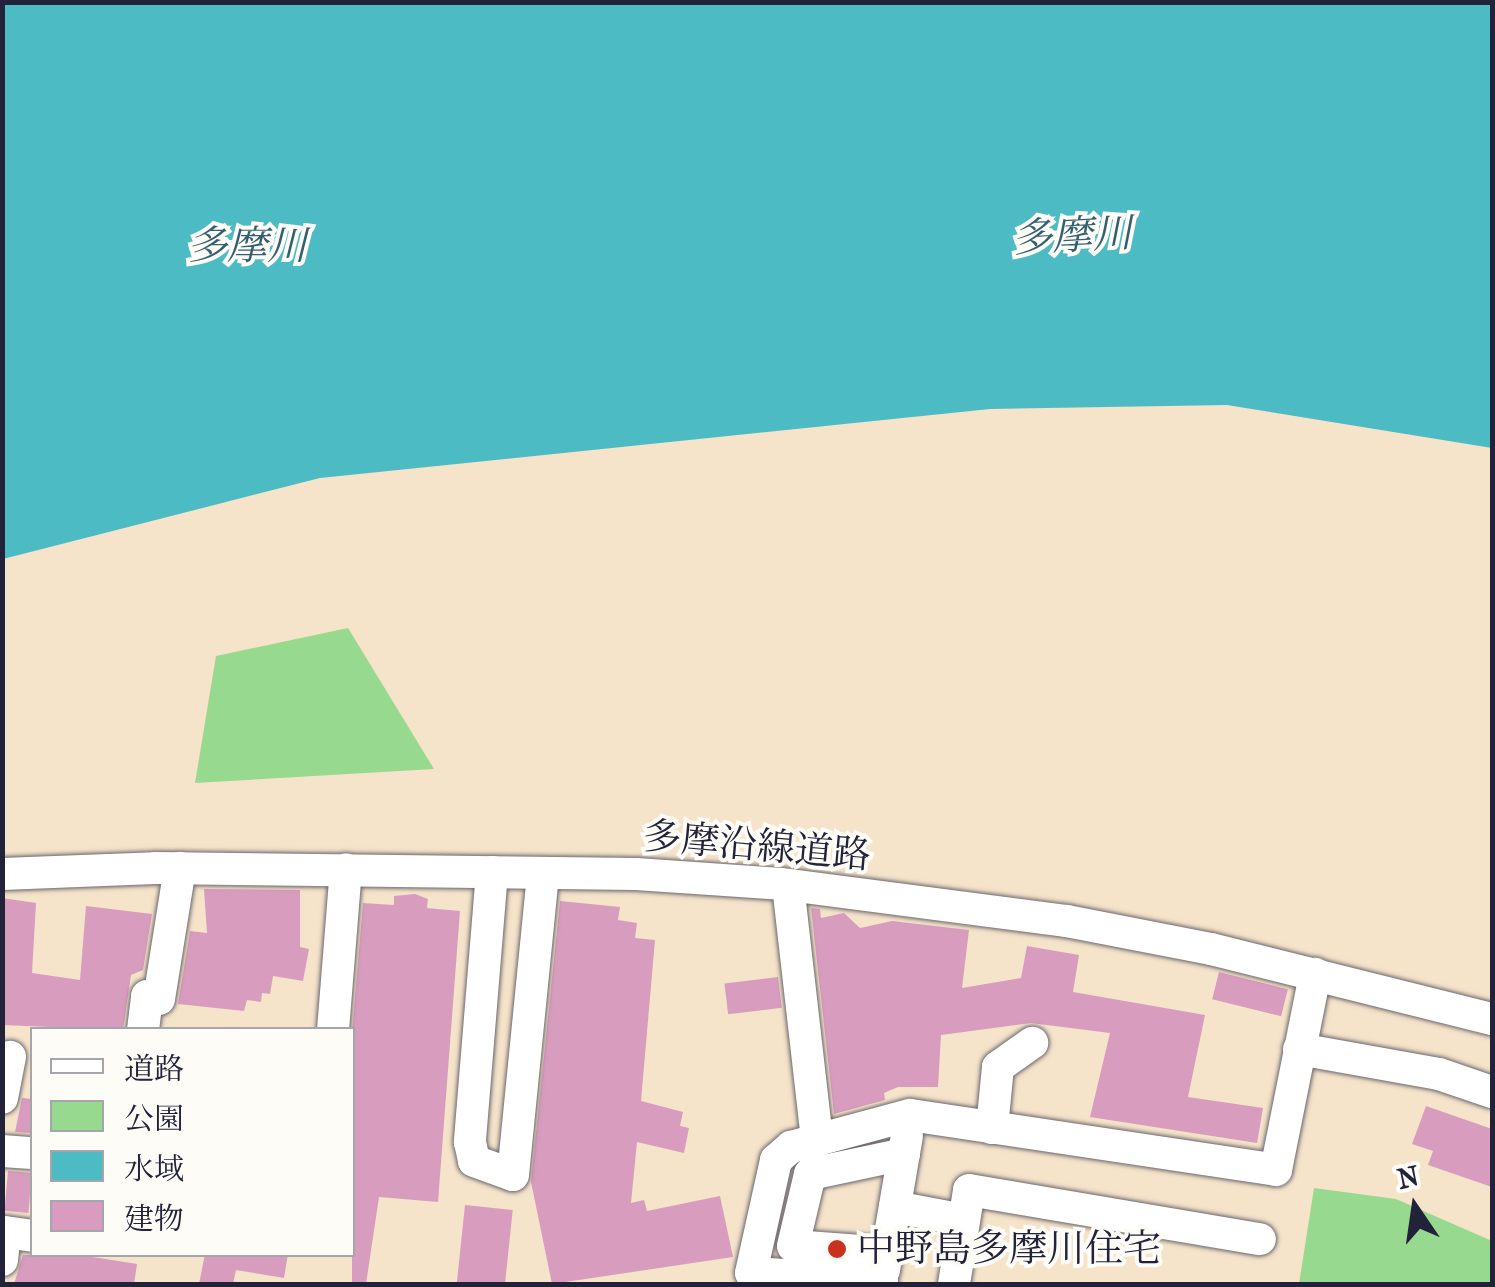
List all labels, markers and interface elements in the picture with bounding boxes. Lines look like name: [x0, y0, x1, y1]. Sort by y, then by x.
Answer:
water label: 多摩川: [1011, 209, 1133, 263]
water label: 多摩川: [187, 222, 307, 270]
street label: 多摩沿線道路: [641, 813, 873, 879]
legend: [30, 1027, 355, 1257]
text: 道路: [124, 1052, 184, 1087]
text: 公園: [124, 1102, 184, 1137]
text: 水域: [124, 1152, 184, 1187]
north arrow: [1365, 1157, 1465, 1257]
text: N: [1394, 1159, 1422, 1196]
text: 建物: [124, 1202, 184, 1237]
place label: 中野島多摩川住宅: [857, 1226, 1161, 1272]
marker: 中野島多摩川住宅: [826, 1238, 848, 1260]

